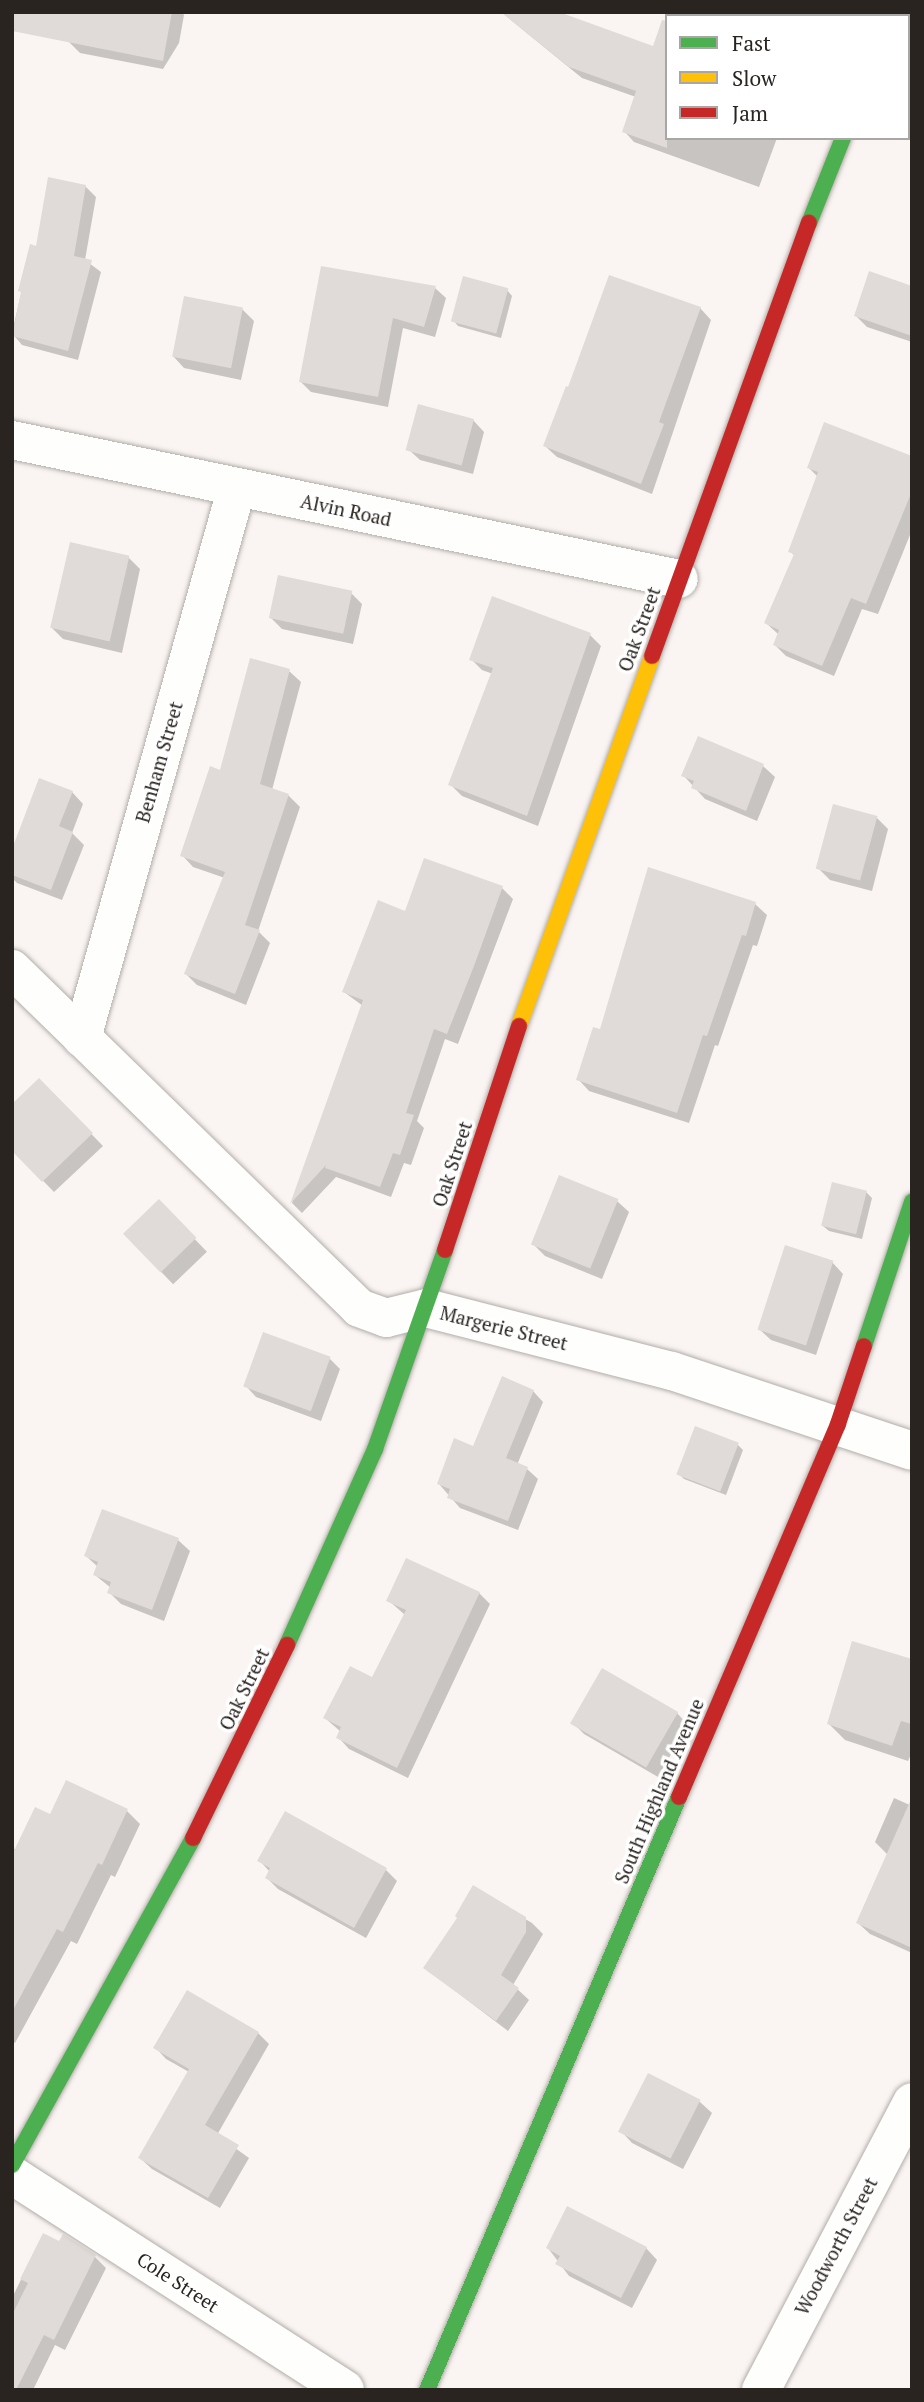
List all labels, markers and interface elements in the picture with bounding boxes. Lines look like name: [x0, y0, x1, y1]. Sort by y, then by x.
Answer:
legend: [665, 14, 910, 140]
text: Fast: [732, 29, 771, 57]
text: Slow: [732, 64, 776, 92]
text: Jam: [732, 99, 768, 127]
street label: Alvin Road: [298, 489, 394, 531]
street label: Oak Street: [613, 583, 665, 675]
street label: Benham Street: [131, 699, 187, 825]
street label: Oak Street: [427, 1118, 477, 1210]
street label: Margerie Street: [438, 1301, 570, 1355]
street label: Oak Street: [214, 1644, 274, 1734]
street label: South Highland Avenue: [610, 1695, 708, 1887]
street label: Woodworth Street: [790, 2173, 882, 2319]
street label: Cole Street: [133, 2247, 223, 2317]

